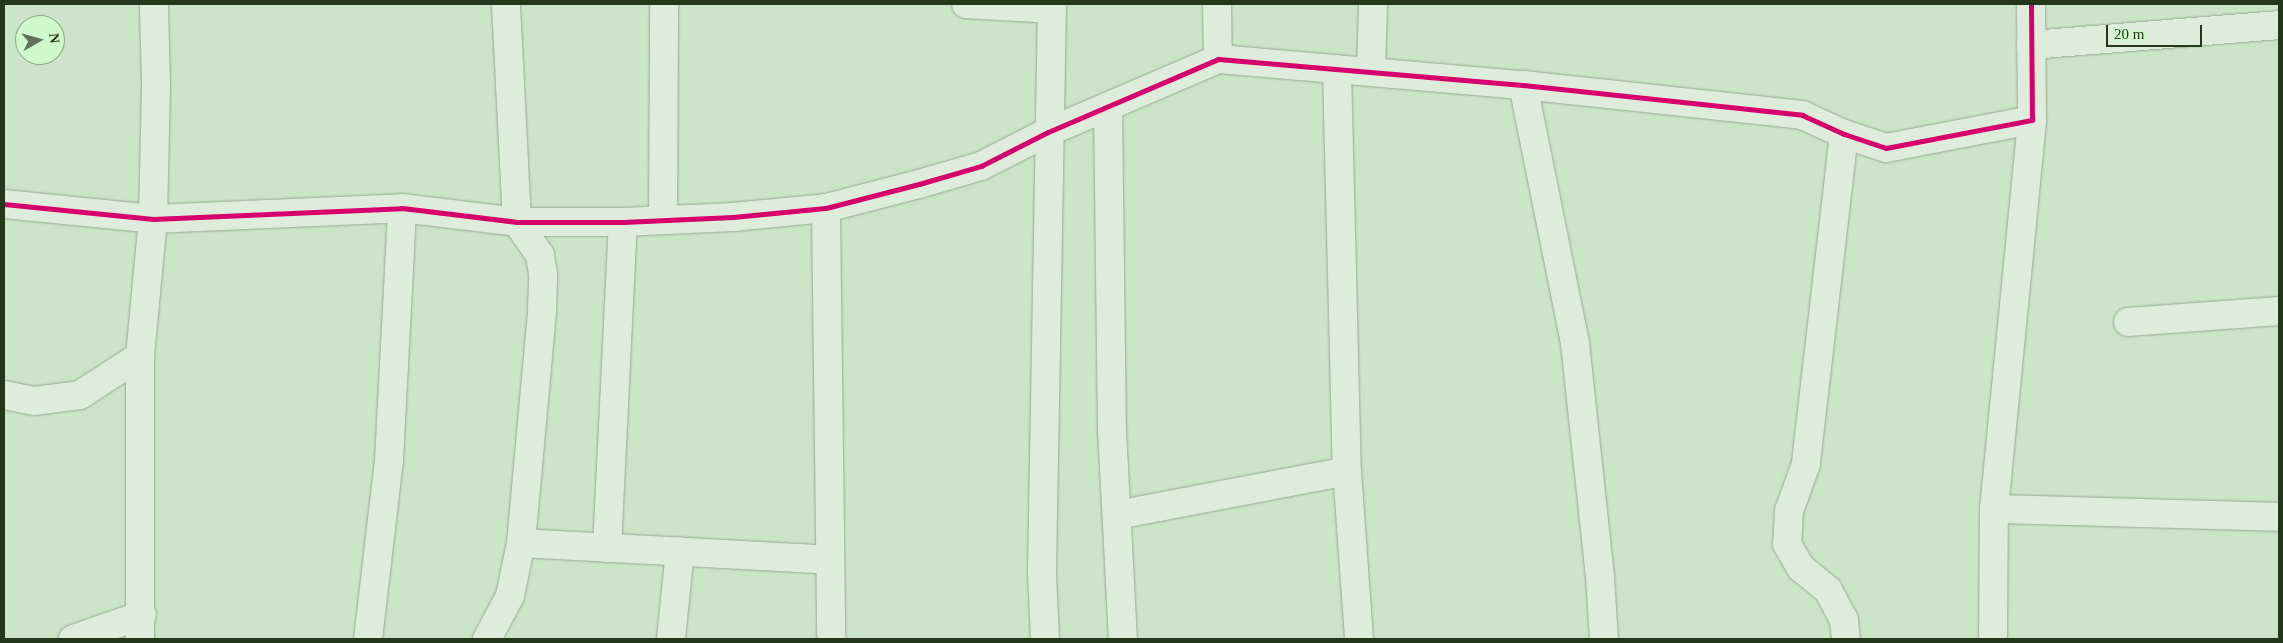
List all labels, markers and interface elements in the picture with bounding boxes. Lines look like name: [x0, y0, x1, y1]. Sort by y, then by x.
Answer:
north arrow: [15, 15, 65, 65]
scale bar: [2108, 15, 2204, 47]
text: 20 m: [2114, 26, 2144, 42]
text: N: [46, 32, 62, 44]

